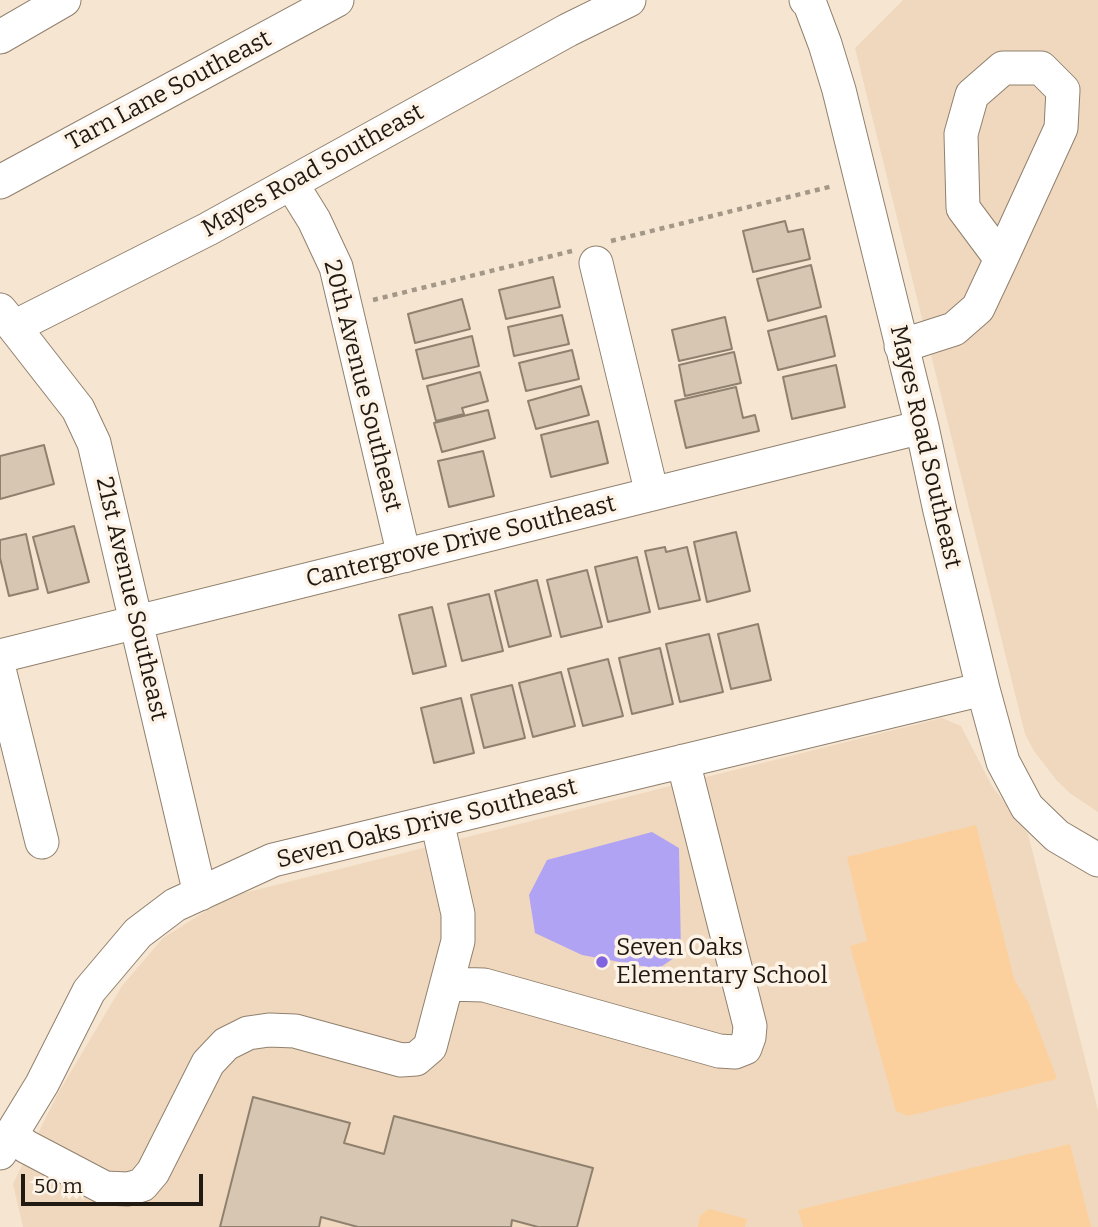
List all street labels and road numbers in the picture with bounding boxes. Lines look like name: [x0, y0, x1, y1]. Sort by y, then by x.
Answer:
street label: Tarn Lane Southeast: [62, 25, 276, 157]
street label: Mayes Road Southeast: [197, 98, 429, 244]
street label: 20th Avenue Southeast: [317, 257, 407, 515]
street label: Mayes Road Southeast: [883, 323, 967, 571]
street label: 21st Avenue Southeast: [89, 474, 173, 724]
street label: Cantergrove Drive Southeast: [303, 490, 619, 594]
street label: Seven Oaks Drive Southeast: [274, 773, 580, 875]

